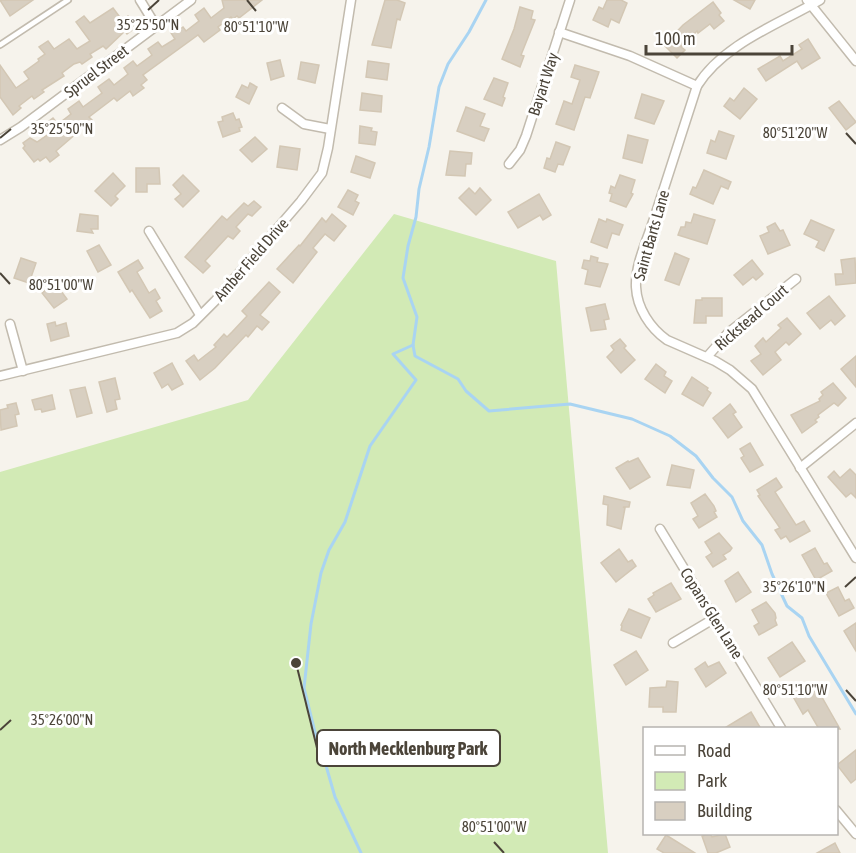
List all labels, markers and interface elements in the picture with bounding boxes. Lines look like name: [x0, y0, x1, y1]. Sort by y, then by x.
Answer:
text: 35°25'50"N: [117, 16, 179, 33]
text: 80°51'10"W: [224, 18, 288, 35]
scale bar: [646, 18, 792, 56]
text: 100 m: [655, 28, 696, 49]
street label: Spruel Street: [60, 41, 132, 102]
street label: Bayart Way: [524, 50, 563, 118]
text: 35°25'50"N: [31, 120, 93, 137]
text: 80°51'20"W: [763, 124, 827, 141]
street label: Saint Barts Lane: [630, 188, 672, 282]
street label: Amber Field Drive: [210, 214, 292, 304]
text: 80°51'00"W: [29, 276, 93, 293]
street label: Rickstead Court: [711, 280, 791, 354]
street label: Copans Glen Lane: [676, 564, 747, 662]
text: 35°26'10"N: [763, 578, 825, 595]
text: 80°51'10"W: [763, 681, 827, 698]
text: 35°26'00"N: [31, 711, 93, 728]
legend: [643, 727, 838, 835]
callout: North Mecklenburg Park: [317, 730, 500, 766]
text: North Mecklenburg Park: [328, 738, 489, 759]
text: Road: [697, 740, 731, 761]
text: Park: [697, 770, 727, 791]
text: Building: [697, 800, 752, 821]
text: 80°51'00"W: [462, 818, 526, 835]

